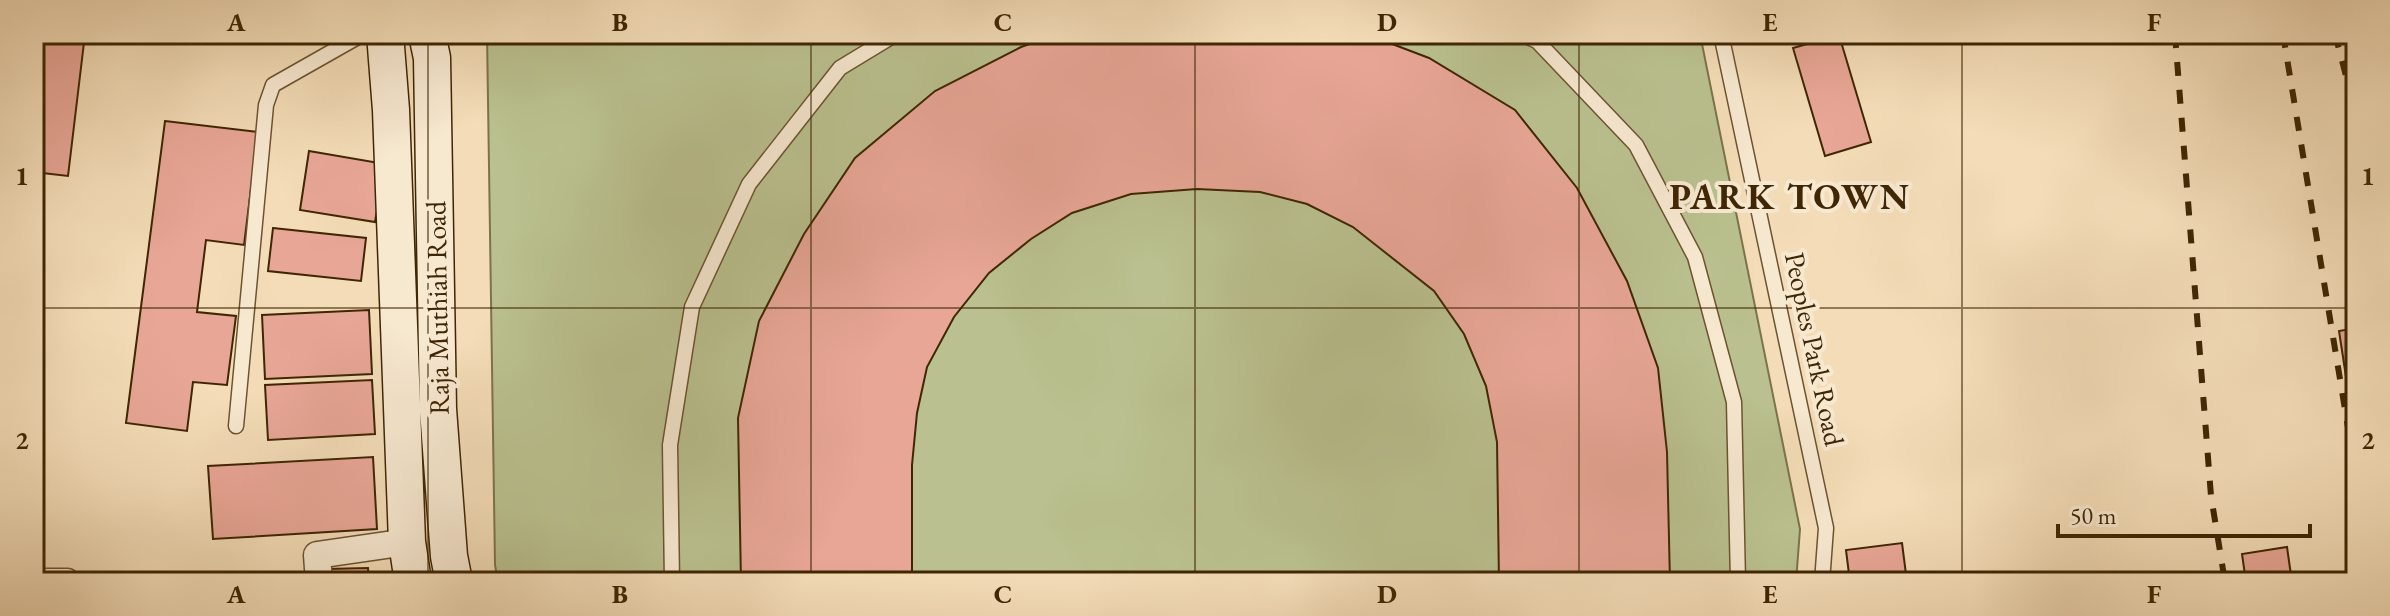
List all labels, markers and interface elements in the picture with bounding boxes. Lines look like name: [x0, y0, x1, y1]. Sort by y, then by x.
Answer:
text: A: [226, 5, 246, 39]
text: B: [612, 5, 628, 39]
text: C: [994, 5, 1012, 39]
text: D: [1377, 5, 1397, 39]
text: E: [1763, 5, 1778, 39]
text: F: [2147, 5, 2161, 39]
text: 1: [15, 159, 29, 193]
text: 1: [2361, 159, 2375, 193]
district label: PARK TOWN: [1669, 173, 1911, 220]
street label: Raja Muthiah Road: [417, 200, 457, 415]
street label: Peoples Park Road: [1777, 249, 1853, 450]
text: 2: [15, 423, 29, 457]
text: 2: [2361, 423, 2375, 457]
scale bar: [2058, 488, 2310, 538]
text: 50 m: [2070, 500, 2117, 531]
text: A: [226, 577, 246, 611]
text: B: [612, 577, 628, 611]
text: C: [994, 577, 1012, 611]
text: D: [1377, 577, 1397, 611]
text: E: [1763, 577, 1778, 611]
text: F: [2147, 577, 2161, 611]

